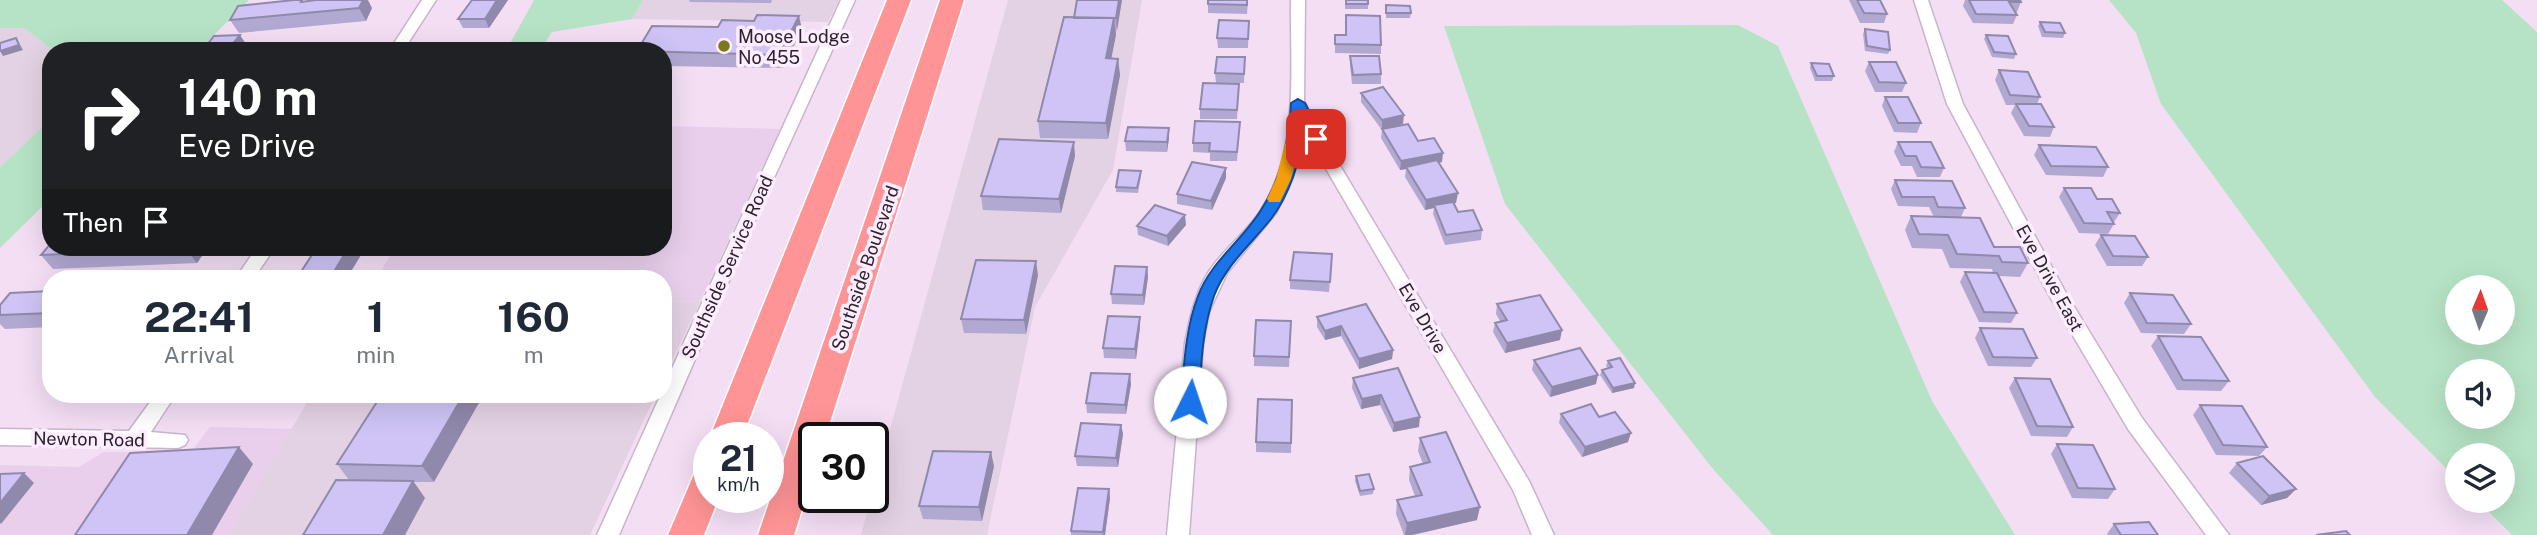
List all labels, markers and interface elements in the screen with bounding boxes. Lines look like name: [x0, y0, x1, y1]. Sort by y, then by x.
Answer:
place label: Moose Lodge No 455: [738, 26, 850, 68]
marker: Moose Lodge No 455: [716, 38, 732, 54]
text: 140 m: [178, 68, 318, 126]
icon: right: [63, 70, 154, 161]
pin: [1286, 109, 1346, 169]
icon: arrive: [1297, 120, 1335, 158]
text: Eve Drive: [178, 127, 315, 164]
street label: Southside Service Road: [677, 172, 777, 362]
street label: Southside Boulevard: [827, 183, 903, 353]
icon: arrive: [137, 203, 175, 241]
text: Then: [63, 207, 123, 238]
street label: Eve Drive East: [2012, 221, 2088, 335]
north arrow: [2445, 275, 2515, 345]
map controls: [2445, 275, 2515, 513]
street label: Eve Drive: [1395, 279, 1451, 357]
text: 22:41: [144, 292, 254, 341]
text: 1: [367, 292, 385, 341]
text: 160: [497, 292, 570, 341]
text: Arrival: [164, 341, 235, 368]
text: min: [356, 341, 395, 368]
text: m: [524, 341, 544, 368]
button: sound: [2445, 359, 2515, 429]
position arrow: [1153, 365, 1227, 439]
speed limit sign: 30: [798, 422, 889, 513]
street label: Newton Road: [33, 428, 145, 450]
text: 21: [720, 438, 757, 479]
button: layers: [2445, 443, 2515, 513]
text: km/h: [717, 474, 760, 495]

